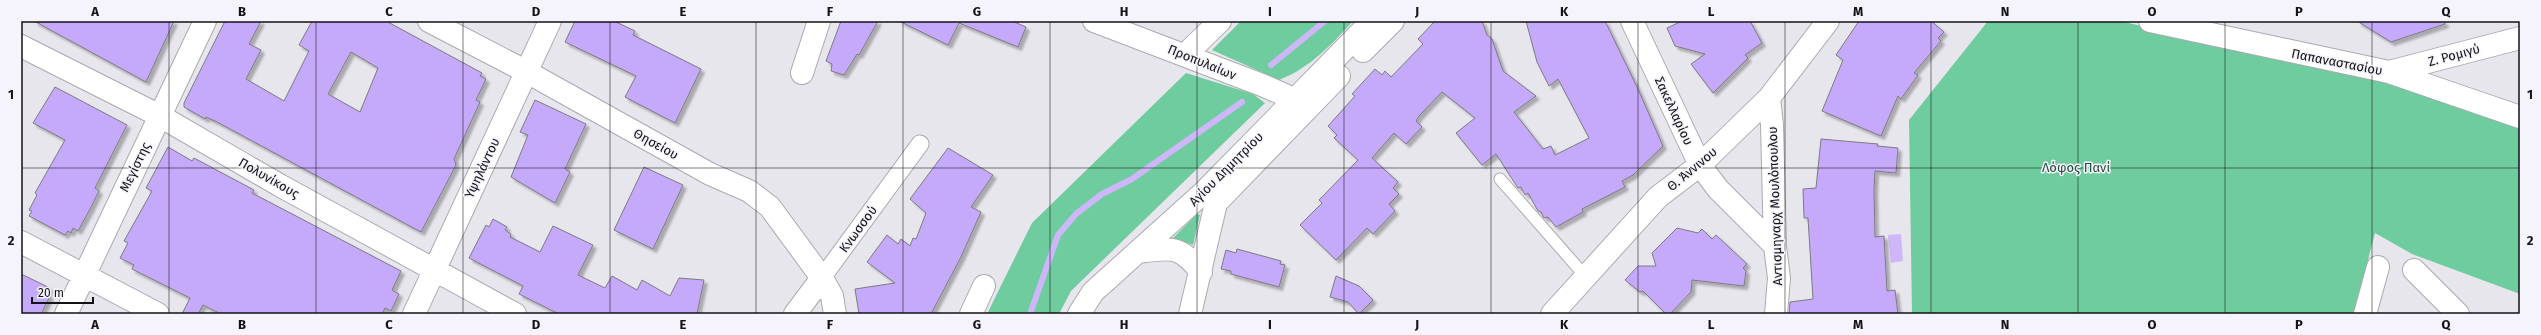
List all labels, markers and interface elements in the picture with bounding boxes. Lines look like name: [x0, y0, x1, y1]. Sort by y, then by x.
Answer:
text: A: [90, 4, 99, 19]
text: B: [238, 4, 246, 19]
text: C: [385, 4, 393, 19]
text: D: [532, 4, 541, 19]
text: E: [680, 4, 687, 19]
text: F: [827, 4, 834, 19]
text: G: [973, 4, 981, 19]
text: H: [1120, 4, 1128, 19]
text: I: [1268, 4, 1272, 19]
text: J: [1414, 4, 1419, 19]
text: K: [1560, 4, 1569, 19]
text: L: [1708, 4, 1715, 19]
text: M: [1853, 4, 1863, 19]
text: N: [2001, 4, 2009, 19]
text: O: [2148, 4, 2157, 19]
text: P: [2295, 4, 2303, 19]
text: Q: [2442, 4, 2452, 19]
street label: Προπυλαίων: [1166, 41, 1239, 83]
street label: Ζ. Ρομιγύ: [2426, 41, 2482, 69]
street label: Παπαναστασίου: [2290, 46, 2384, 78]
street label: Σακελλαρίου: [1652, 75, 1696, 147]
text: 1: [8, 87, 14, 102]
text: 1: [2527, 87, 2533, 102]
street label: Θησείου: [631, 126, 681, 162]
street label: Αντισμηναρχ Μουλόπουλου: [1765, 126, 1785, 286]
street label: Αγίου Δημητρίου: [1186, 129, 1266, 209]
street label: Υψηλάντου: [461, 135, 503, 201]
street label: Μεγίστης: [117, 140, 153, 194]
street label: Θ. Άννινου: [1664, 144, 1720, 194]
street label: Πολυνίκους: [236, 155, 302, 201]
park label: Λόφος Πανί: [2042, 160, 2110, 175]
street label: Κνωσσού: [836, 203, 880, 255]
text: 2: [8, 233, 15, 248]
text: 2: [2527, 233, 2534, 248]
scale bar: [32, 279, 93, 305]
text: 20 m: [38, 286, 64, 300]
text: A: [90, 317, 99, 332]
text: B: [238, 317, 246, 332]
text: C: [385, 317, 393, 332]
text: D: [532, 317, 541, 332]
text: E: [680, 317, 687, 332]
text: F: [827, 317, 834, 332]
text: G: [973, 317, 981, 332]
text: H: [1120, 317, 1128, 332]
text: I: [1268, 317, 1272, 332]
text: J: [1414, 317, 1419, 332]
text: K: [1560, 317, 1569, 332]
text: L: [1708, 317, 1715, 332]
text: M: [1853, 317, 1863, 332]
text: N: [2001, 317, 2009, 332]
text: O: [2148, 317, 2157, 332]
text: P: [2295, 317, 2303, 332]
text: Q: [2442, 317, 2452, 332]

